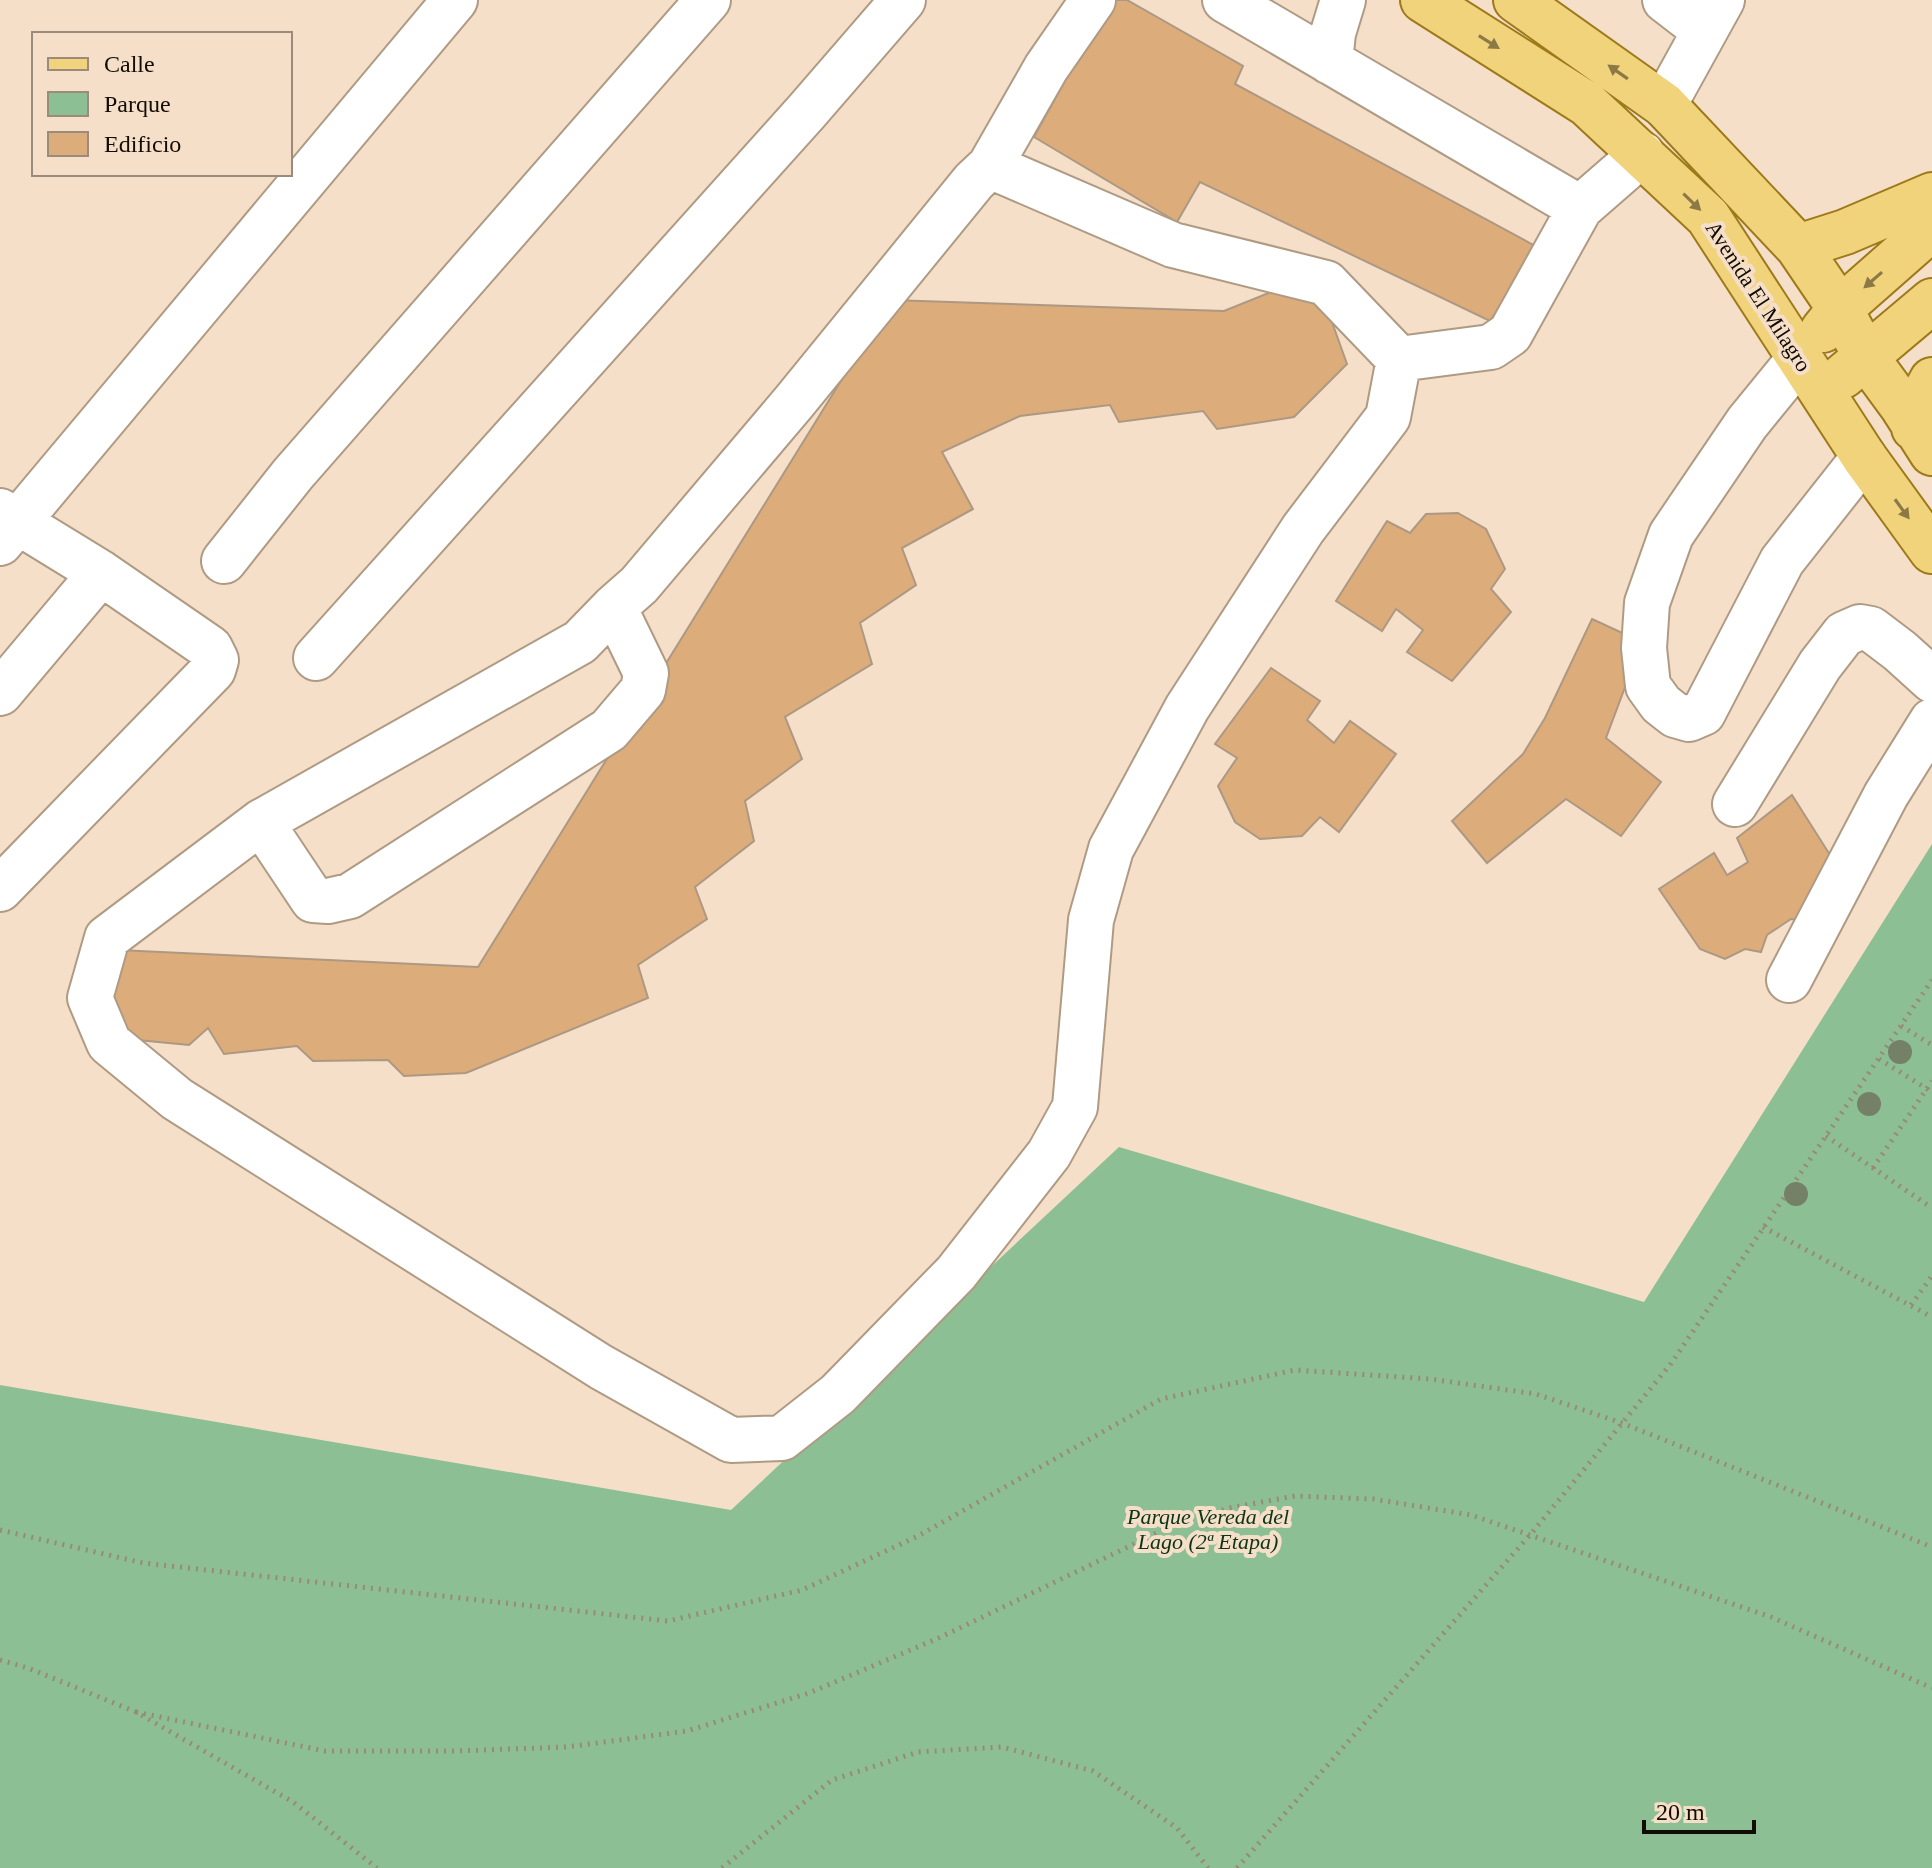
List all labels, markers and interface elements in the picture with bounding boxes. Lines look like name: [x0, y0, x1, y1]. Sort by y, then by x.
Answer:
legend: [32, 32, 292, 176]
one-way arrow: [1478, 34, 1500, 48]
text: Calle: [104, 51, 155, 77]
one-way arrow: [1607, 64, 1629, 80]
text: Parque: [104, 91, 171, 117]
text: Edificio: [104, 131, 181, 157]
one-way arrow: [1683, 193, 1702, 211]
street label: Avenida El Milagro: [1701, 216, 1817, 376]
one-way arrow: [1864, 270, 1883, 288]
one-way arrow: [1893, 499, 1909, 520]
park label: Parque Vereda del Lago (2ª Etapa): [1126, 1504, 1289, 1554]
scale bar: [1644, 1784, 1754, 1834]
text: 20 m: [1656, 1799, 1705, 1825]

